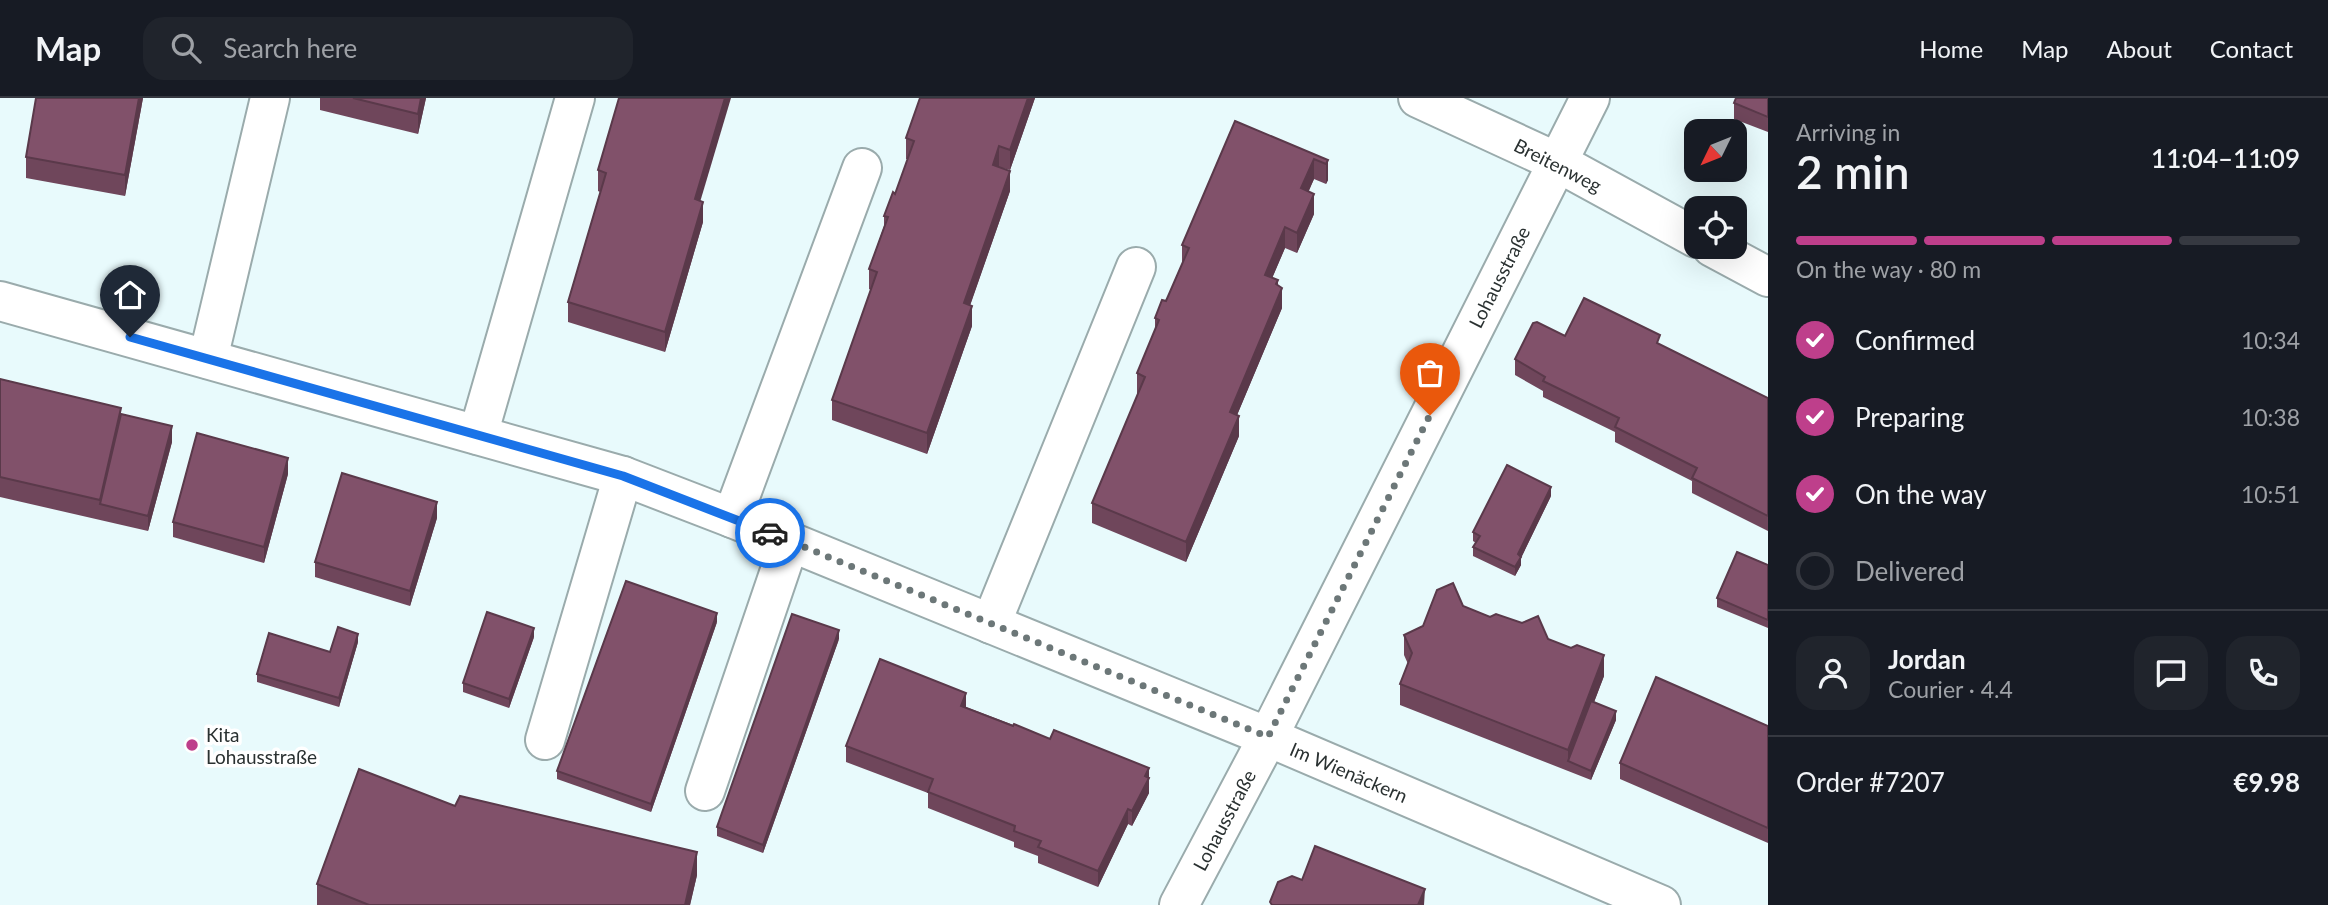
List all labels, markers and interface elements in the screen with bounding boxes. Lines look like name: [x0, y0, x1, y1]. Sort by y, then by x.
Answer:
search box: [143, 17, 633, 80]
text: Map: [35, 28, 101, 68]
icon: search: [167, 29, 205, 67]
text: Search here: [223, 32, 357, 64]
text: Home: [1919, 34, 1983, 63]
text: Map: [2021, 34, 2069, 63]
text: About: [2107, 34, 2172, 63]
text: Contact: [2210, 34, 2293, 63]
text: Arriving in: [1796, 118, 1900, 146]
north arrow: [1684, 119, 1746, 182]
map controls: [1684, 119, 1747, 259]
street label: Breitenweg: [1510, 133, 1606, 197]
text: 11:04–11:09: [2151, 142, 2300, 174]
text: 2 min: [1796, 144, 1910, 199]
button: locate: [1684, 196, 1747, 259]
street label: Lohausstraße: [1464, 222, 1534, 332]
text: On the way · 80 m: [1796, 255, 1981, 283]
pin: [100, 265, 160, 337]
icon: home: [111, 276, 149, 314]
icon: check: [1796, 321, 1834, 359]
text: Confirmed: [1855, 324, 1975, 356]
text: 10:34: [2241, 326, 2300, 354]
pin: [1400, 343, 1460, 415]
icon: bag: [1411, 354, 1449, 392]
icon: check: [1796, 398, 1834, 436]
text: Preparing: [1855, 401, 1964, 433]
text: 10:38: [2241, 403, 2300, 431]
icon: check: [1796, 475, 1834, 513]
text: On the way: [1855, 478, 1987, 510]
text: 10:51: [2241, 480, 2300, 508]
courier: [735, 498, 805, 568]
icon: car: [751, 514, 789, 552]
text: Delivered: [1855, 555, 1965, 587]
button: person: [1796, 636, 1870, 710]
button: chat: [2134, 636, 2208, 710]
button: phone: [2226, 636, 2300, 710]
text: Jordan: [1888, 643, 1966, 675]
text: Courier · 4.4: [1888, 675, 2013, 703]
place label: Kita Lohausstraße: [206, 723, 317, 768]
marker: Kita Lohausstraße: [184, 737, 200, 753]
street label: Im Wienäckern: [1287, 737, 1411, 807]
street label: Lohausstraße: [1188, 766, 1260, 874]
text: Order #7207: [1796, 766, 1945, 798]
text: €9.98: [2234, 766, 2300, 798]

